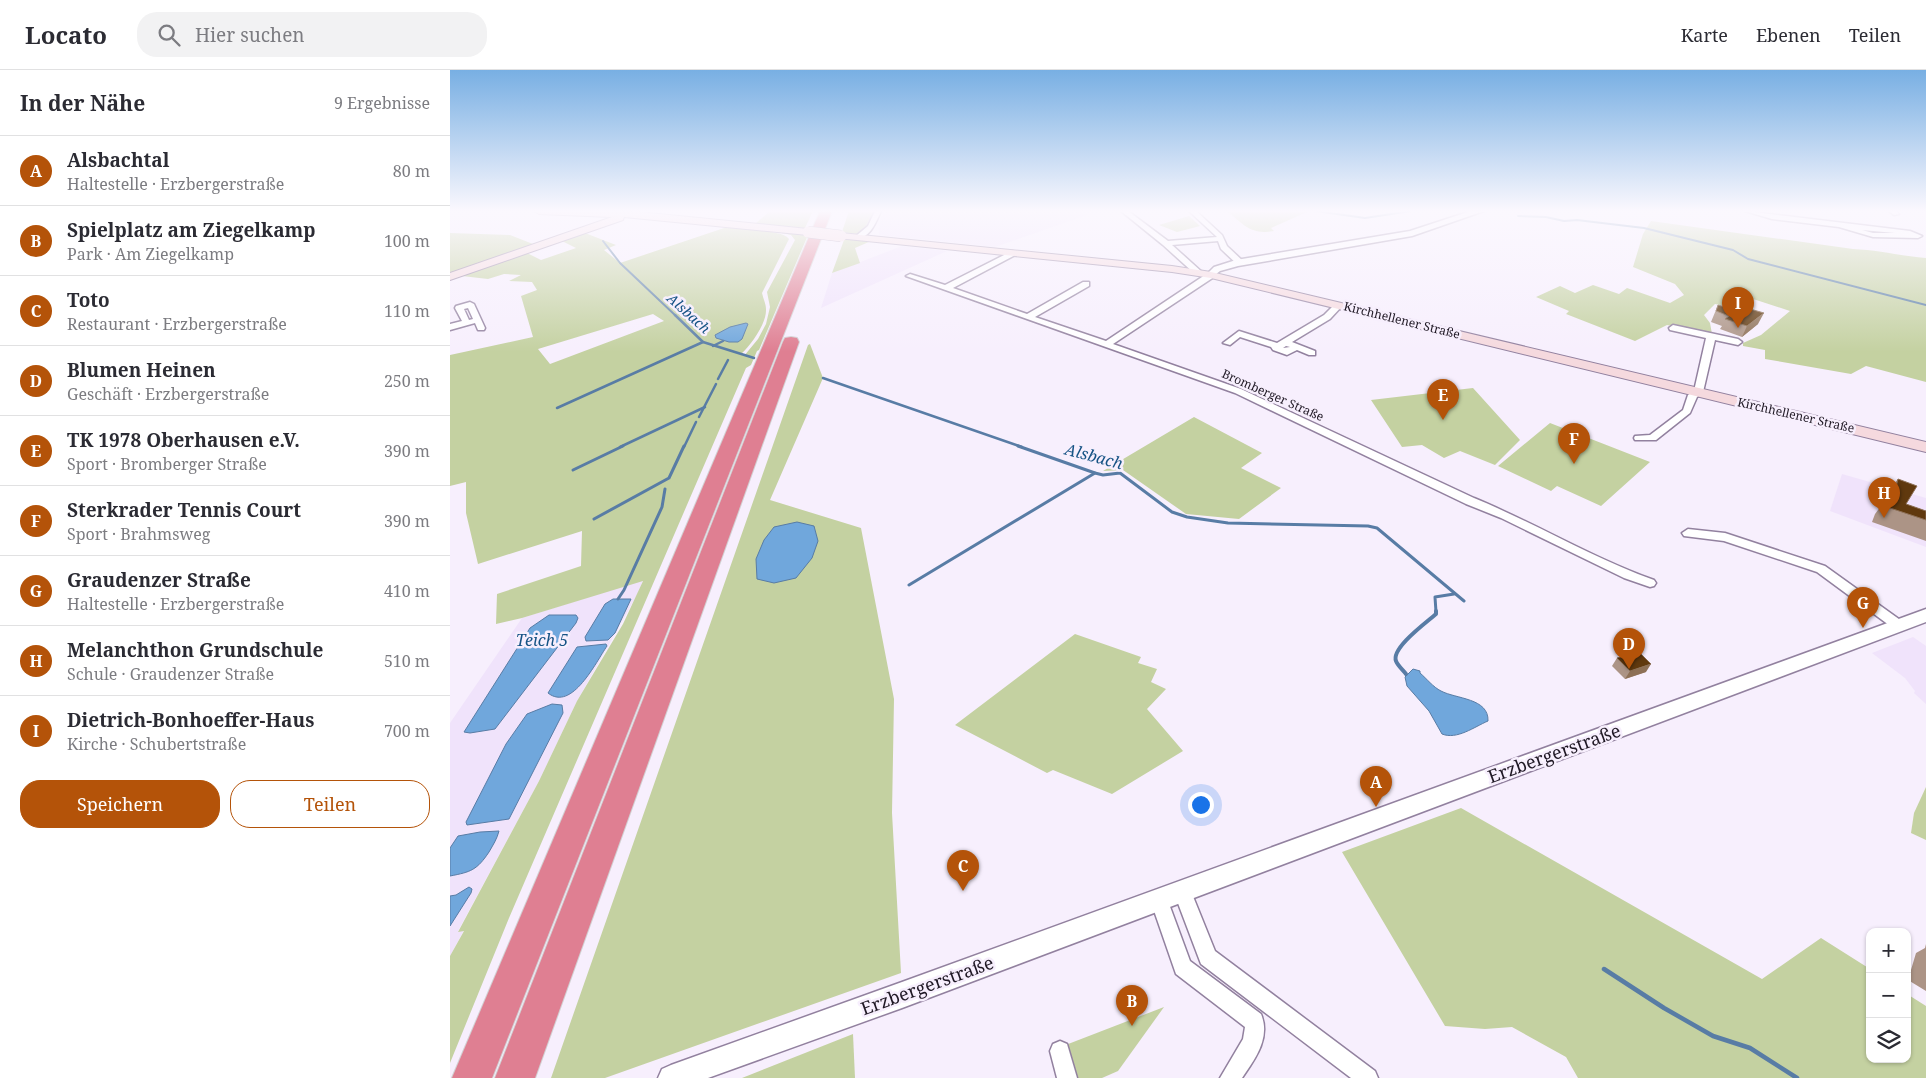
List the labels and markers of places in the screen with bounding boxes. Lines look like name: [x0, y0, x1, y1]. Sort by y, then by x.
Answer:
pin: I: [1722, 287, 1754, 328]
pin: E: [1427, 379, 1459, 420]
pin: F: [1558, 423, 1590, 464]
pin: H: [1868, 477, 1900, 518]
pin: G: [1847, 587, 1879, 628]
pin: D: [1613, 628, 1645, 669]
pin: A: [1360, 766, 1392, 807]
pin: C: [947, 850, 979, 891]
pin: B: [1116, 985, 1148, 1026]

